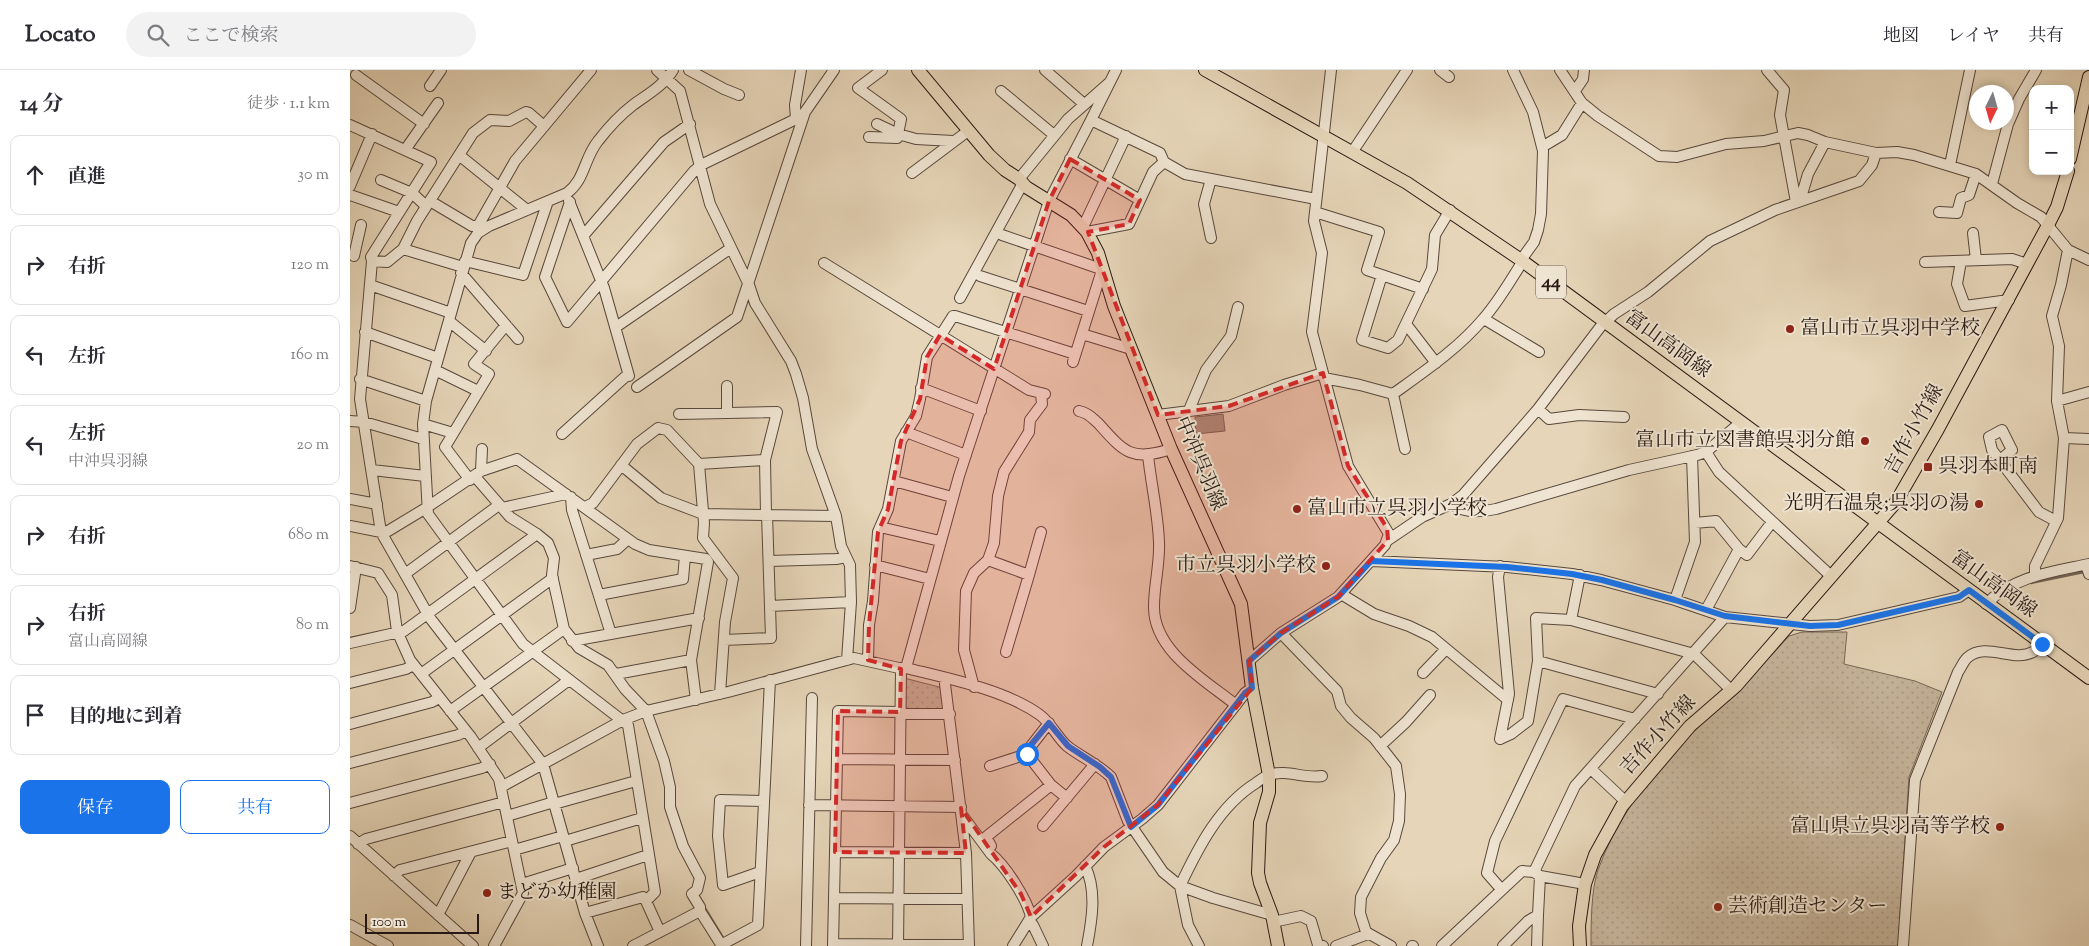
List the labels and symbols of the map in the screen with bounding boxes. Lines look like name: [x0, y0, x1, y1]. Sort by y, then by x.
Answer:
north arrow: [1969, 85, 2014, 130]
road number: 44: [1536, 266, 1566, 298]
street label: 富山高岡線: [1618, 304, 1716, 386]
place label: 富山市立呉羽中学校: [1800, 315, 1980, 344]
marker: 富山市立呉羽中学校: [1784, 323, 1796, 335]
street label: 吉作小竹線: [1878, 379, 1952, 481]
street label: 中沖呉羽線: [1166, 412, 1232, 516]
place label: 富山市立図書館呉羽分館: [1635, 427, 1855, 456]
marker: 富山市立図書館呉羽分館: [1859, 435, 1871, 447]
place label: 呉羽本町南: [1938, 453, 2038, 482]
marker: 呉羽本町南: [1922, 461, 1934, 473]
place label: 光明石温泉;呉羽の湯: [1784, 490, 1969, 519]
place label: 富山市立呉羽小学校: [1307, 495, 1487, 524]
marker: 光明石温泉;呉羽の湯: [1973, 498, 1985, 510]
marker: 富山市立呉羽小学校: [1291, 503, 1303, 515]
street label: 富山高岡線: [1944, 544, 2042, 626]
place label: 市立呉羽小学校: [1176, 552, 1316, 581]
marker: 市立呉羽小学校: [1320, 560, 1332, 572]
route end: [2031, 633, 2054, 656]
street label: 吉作小竹線: [1614, 690, 1704, 782]
route start: [1016, 743, 1039, 766]
place label: 富山県立呉羽高等学校: [1790, 813, 1990, 842]
marker: 富山県立呉羽高等学校: [1994, 821, 2006, 833]
place label: まどか幼稚園: [497, 879, 617, 908]
marker: まどか幼稚園: [481, 887, 493, 899]
place label: 芸術創造センター: [1728, 893, 1887, 922]
marker: 芸術創造センター: [1712, 901, 1724, 913]
scale bar: [365, 911, 479, 934]

